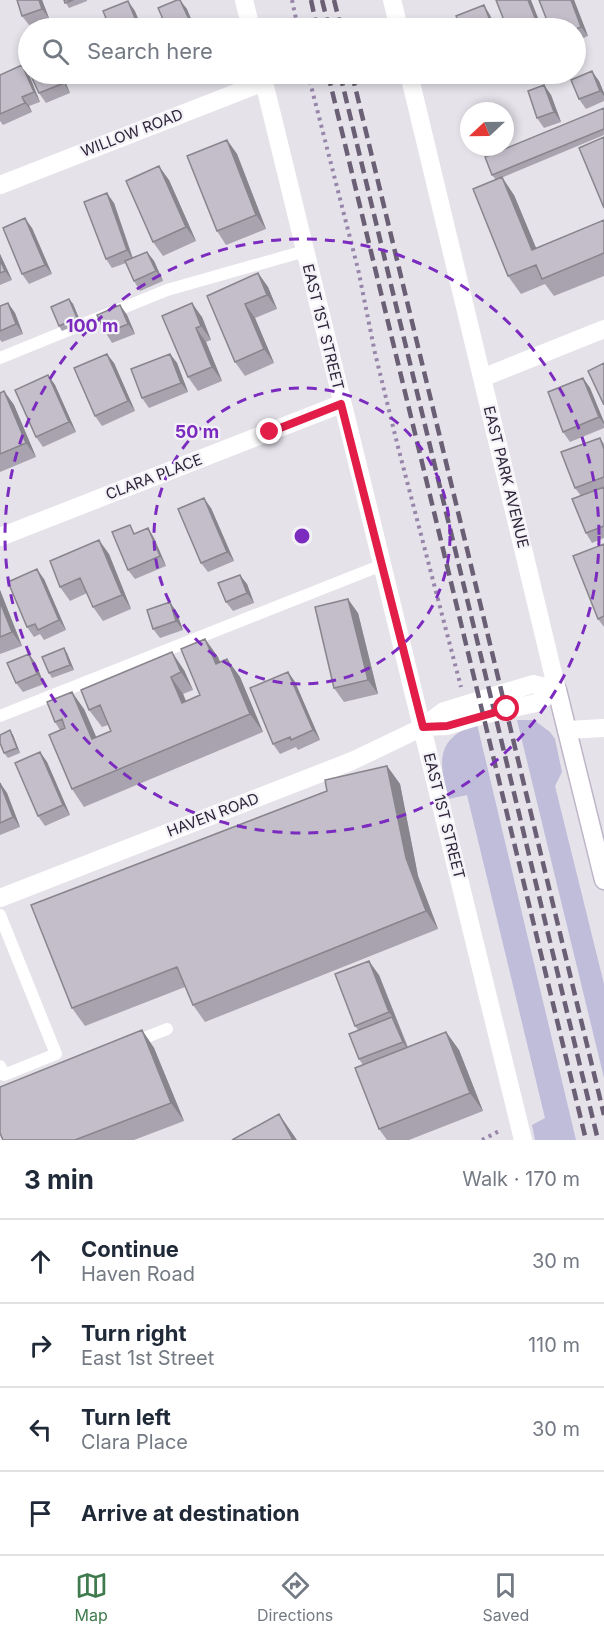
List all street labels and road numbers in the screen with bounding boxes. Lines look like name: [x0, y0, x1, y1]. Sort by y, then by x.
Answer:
street label: WILLOW ROAD: [78, 104, 185, 161]
street label: EAST 1ST STREET: [299, 262, 348, 392]
street label: EAST PARK AVENUE: [480, 404, 533, 550]
street label: CLARA PLACE: [103, 449, 205, 504]
street label: EAST 1ST STREET: [420, 751, 469, 881]
street label: HAVEN ROAD: [164, 788, 262, 841]

